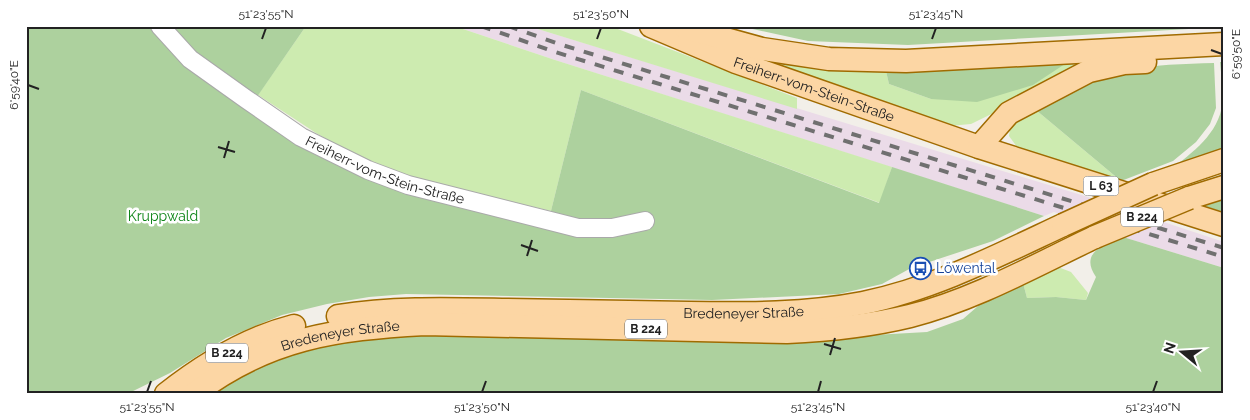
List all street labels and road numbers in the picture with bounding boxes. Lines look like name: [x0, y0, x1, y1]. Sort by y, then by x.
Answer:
street label: Freiherr-vom-Stein-Straße: [731, 54, 897, 125]
street label: Freiherr-vom-Stein-Straße: [303, 132, 466, 207]
road number: L 63: [1084, 177, 1118, 196]
road number: B 224: [1121, 208, 1163, 226]
street label: Bredeneyer Straße: [683, 303, 805, 321]
street label: Bredeneyer Straße: [279, 318, 400, 354]
road number: B 224: [625, 320, 667, 338]
road number: B 224: [206, 343, 248, 362]

